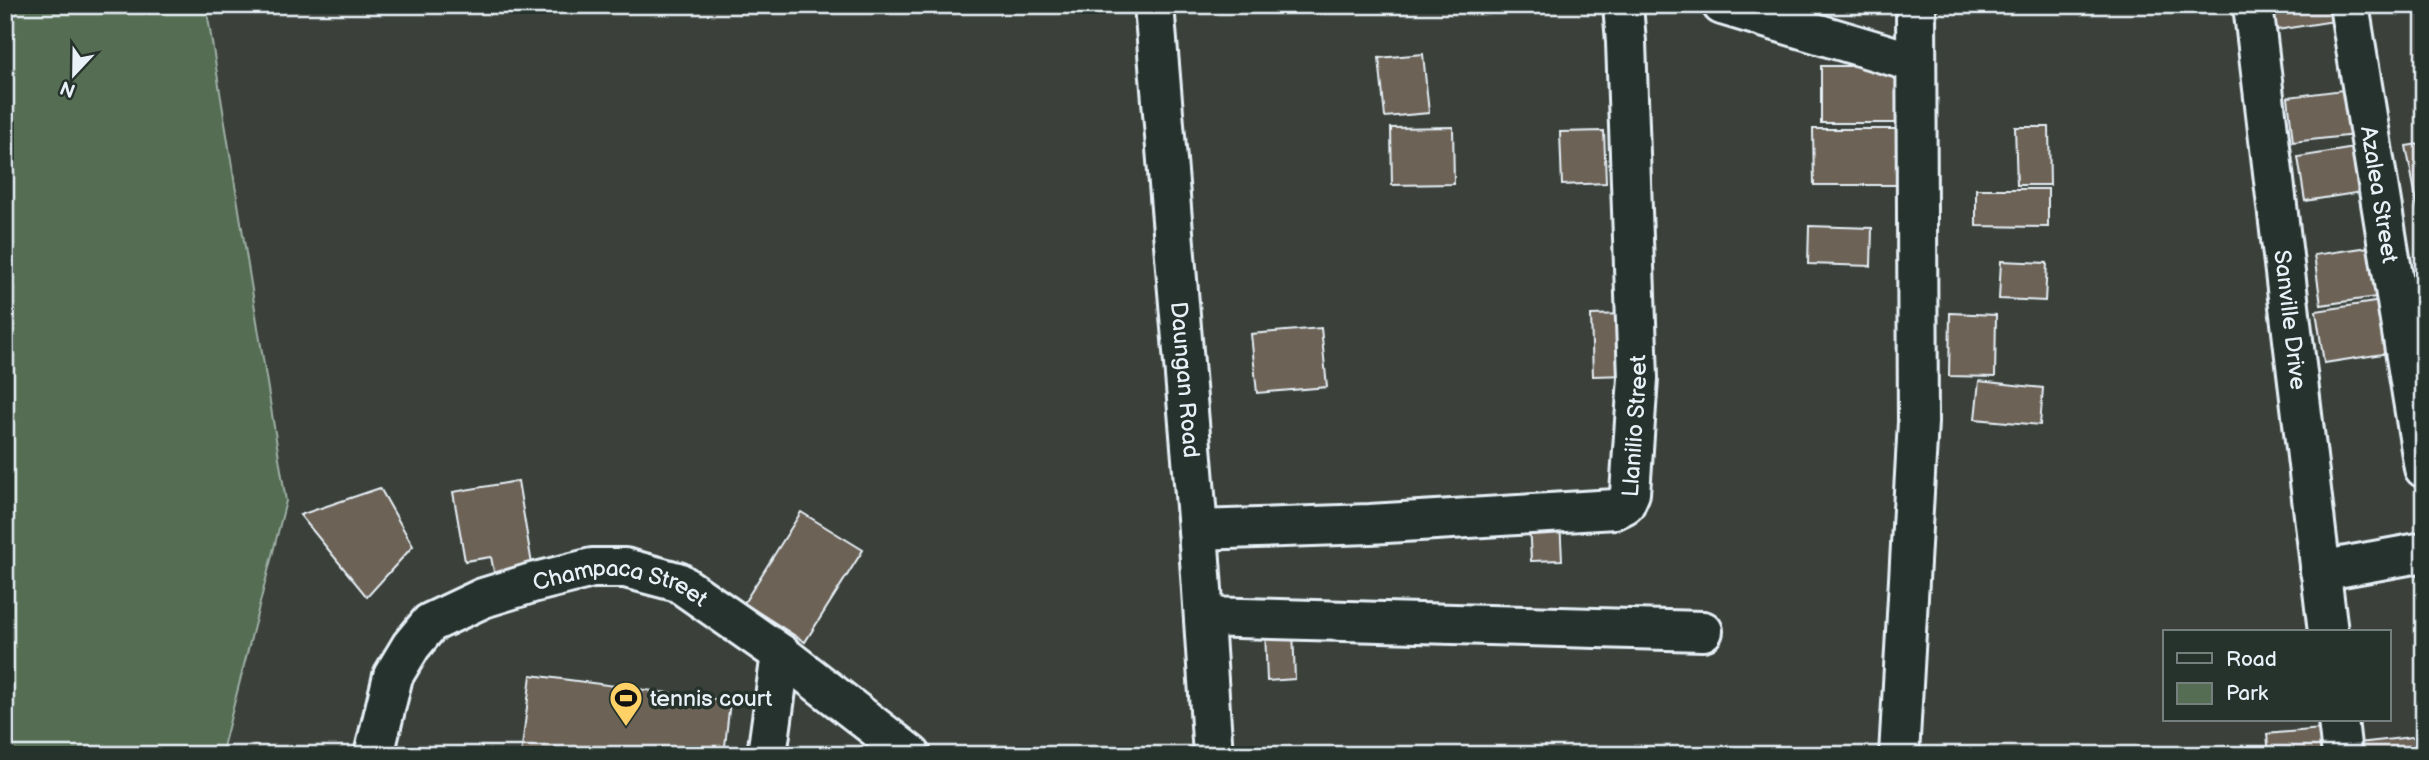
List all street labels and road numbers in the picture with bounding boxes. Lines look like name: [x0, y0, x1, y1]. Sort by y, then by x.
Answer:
street label: Azalea Street: [2354, 124, 2404, 265]
street label: Sanville Drive: [2267, 248, 2312, 391]
street label: Daungan Road: [1164, 301, 1205, 459]
street label: Llanilio Street: [1617, 355, 1653, 498]
street label: Champaca Street: [530, 554, 713, 613]

